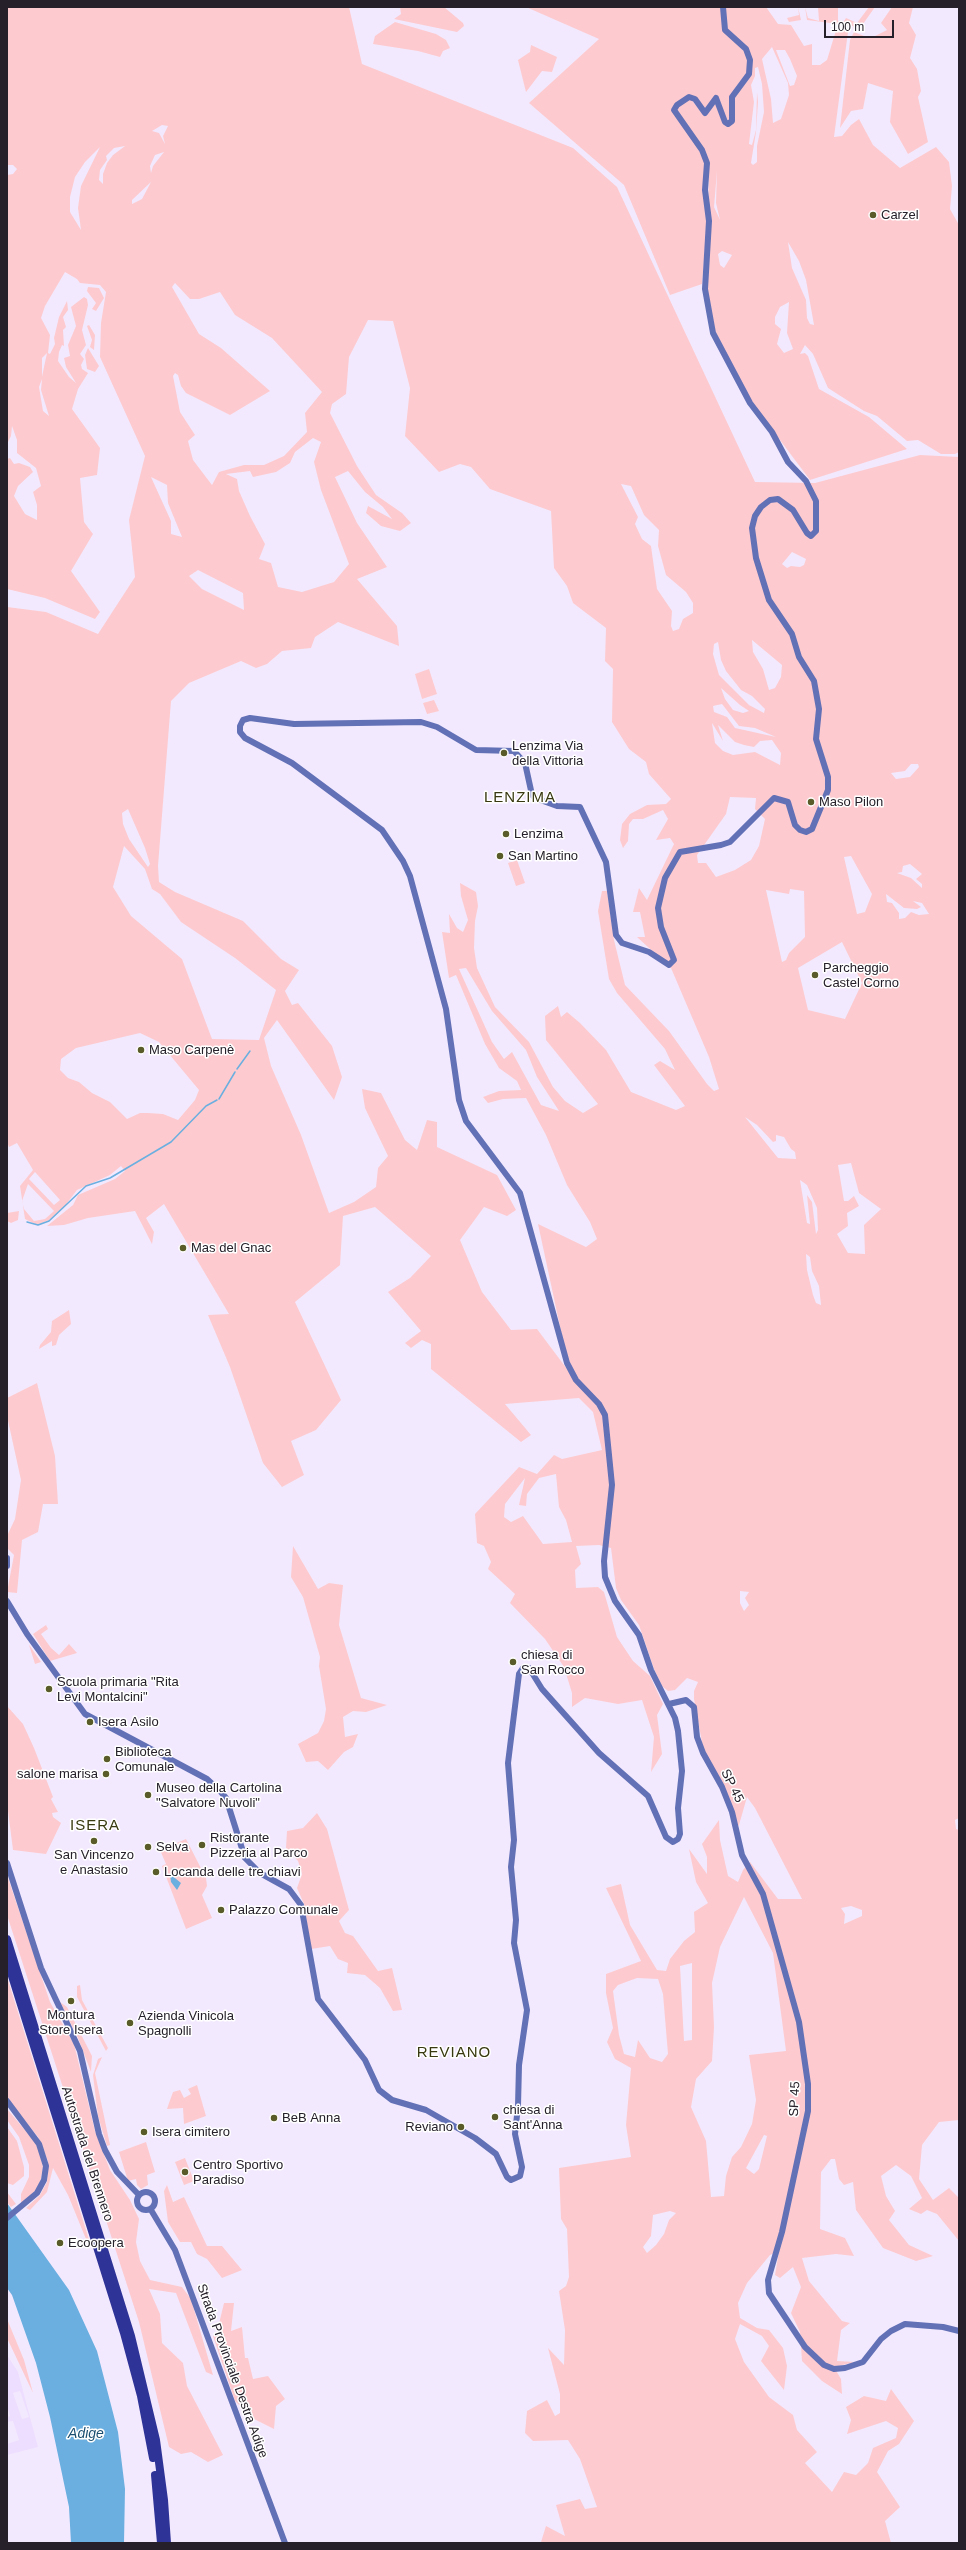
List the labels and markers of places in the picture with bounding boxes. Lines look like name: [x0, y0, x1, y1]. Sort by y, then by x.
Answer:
place label: Carzel: [881, 207, 919, 223]
marker: Carzel: [868, 210, 878, 220]
place label: Lenzima Via della Vittoria: [512, 738, 583, 769]
marker: Lenzima Via della Vittoria: [499, 748, 509, 758]
place label: Maso Pilon: [819, 794, 883, 810]
marker: Maso Pilon: [806, 797, 816, 807]
place label: Lenzima: [514, 826, 563, 842]
marker: Lenzima: [501, 829, 511, 839]
place label: San Martino: [508, 848, 578, 864]
marker: San Martino: [495, 851, 505, 861]
place label: Parcheggio Castel Corno: [823, 960, 899, 991]
marker: Parcheggio Castel Corno: [810, 970, 820, 980]
place label: Maso Carpenè: [149, 1042, 234, 1058]
marker: Maso Carpenè: [136, 1045, 146, 1055]
place label: Mas del Gnac: [191, 1240, 271, 1256]
marker: Mas del Gnac: [178, 1243, 188, 1253]
place label: chiesa di San Rocco: [521, 1647, 585, 1678]
marker: chiesa di San Rocco: [508, 1657, 518, 1667]
place label: Scuola primaria "Rita Levi Montalcini": [57, 1674, 179, 1705]
marker: Scuola primaria "Rita Levi Montalcini": [44, 1684, 54, 1694]
place label: Isera Asilo: [98, 1714, 159, 1730]
marker: Isera Asilo: [85, 1717, 95, 1727]
place label: Biblioteca Comunale: [115, 1744, 174, 1775]
marker: Biblioteca Comunale: [102, 1754, 112, 1764]
place label: salone marisa: [17, 1766, 98, 1782]
marker: salone marisa: [101, 1769, 111, 1779]
place label: Museo della Cartolina "Salvatore Nuvoli": [156, 1780, 282, 1811]
marker: Museo della Cartolina "Salvatore Nuvoli": [143, 1790, 153, 1800]
place label: Ristorante Pizzeria al Parco: [210, 1830, 308, 1861]
marker: San Vincenzo e Anastasio: [89, 1836, 99, 1846]
place label: Selva: [156, 1839, 189, 1855]
marker: Ristorante Pizzeria al Parco: [197, 1840, 207, 1850]
marker: Selva: [143, 1842, 153, 1852]
place label: San Vincenzo e Anastasio: [54, 1847, 134, 1878]
place label: Locanda delle tre chiavi: [164, 1864, 301, 1880]
marker: Locanda delle tre chiavi: [151, 1867, 161, 1877]
place label: Palazzo Comunale: [229, 1902, 338, 1918]
marker: Palazzo Comunale: [216, 1905, 226, 1915]
marker: Montura Store Isera: [66, 1996, 76, 2006]
place label: Montura Store Isera: [39, 2007, 103, 2038]
place label: Azienda Vinicola Spagnolli: [138, 2008, 234, 2039]
marker: Azienda Vinicola Spagnolli: [125, 2018, 135, 2028]
place label: chiesa di Sant'Anna: [503, 2102, 563, 2133]
place label: BeB Anna: [282, 2110, 341, 2126]
marker: chiesa di Sant'Anna: [490, 2112, 500, 2122]
marker: BeB Anna: [269, 2113, 279, 2123]
place label: Reviano: [405, 2119, 453, 2135]
marker: Reviano: [456, 2122, 466, 2132]
place label: Isera cimitero: [152, 2124, 230, 2140]
marker: Isera cimitero: [139, 2127, 149, 2137]
place label: Centro Sportivo Paradiso: [193, 2157, 283, 2188]
marker: Centro Sportivo Paradiso: [180, 2167, 190, 2177]
place label: Ecoopera: [68, 2235, 124, 2251]
marker: Ecoopera: [55, 2238, 65, 2248]

